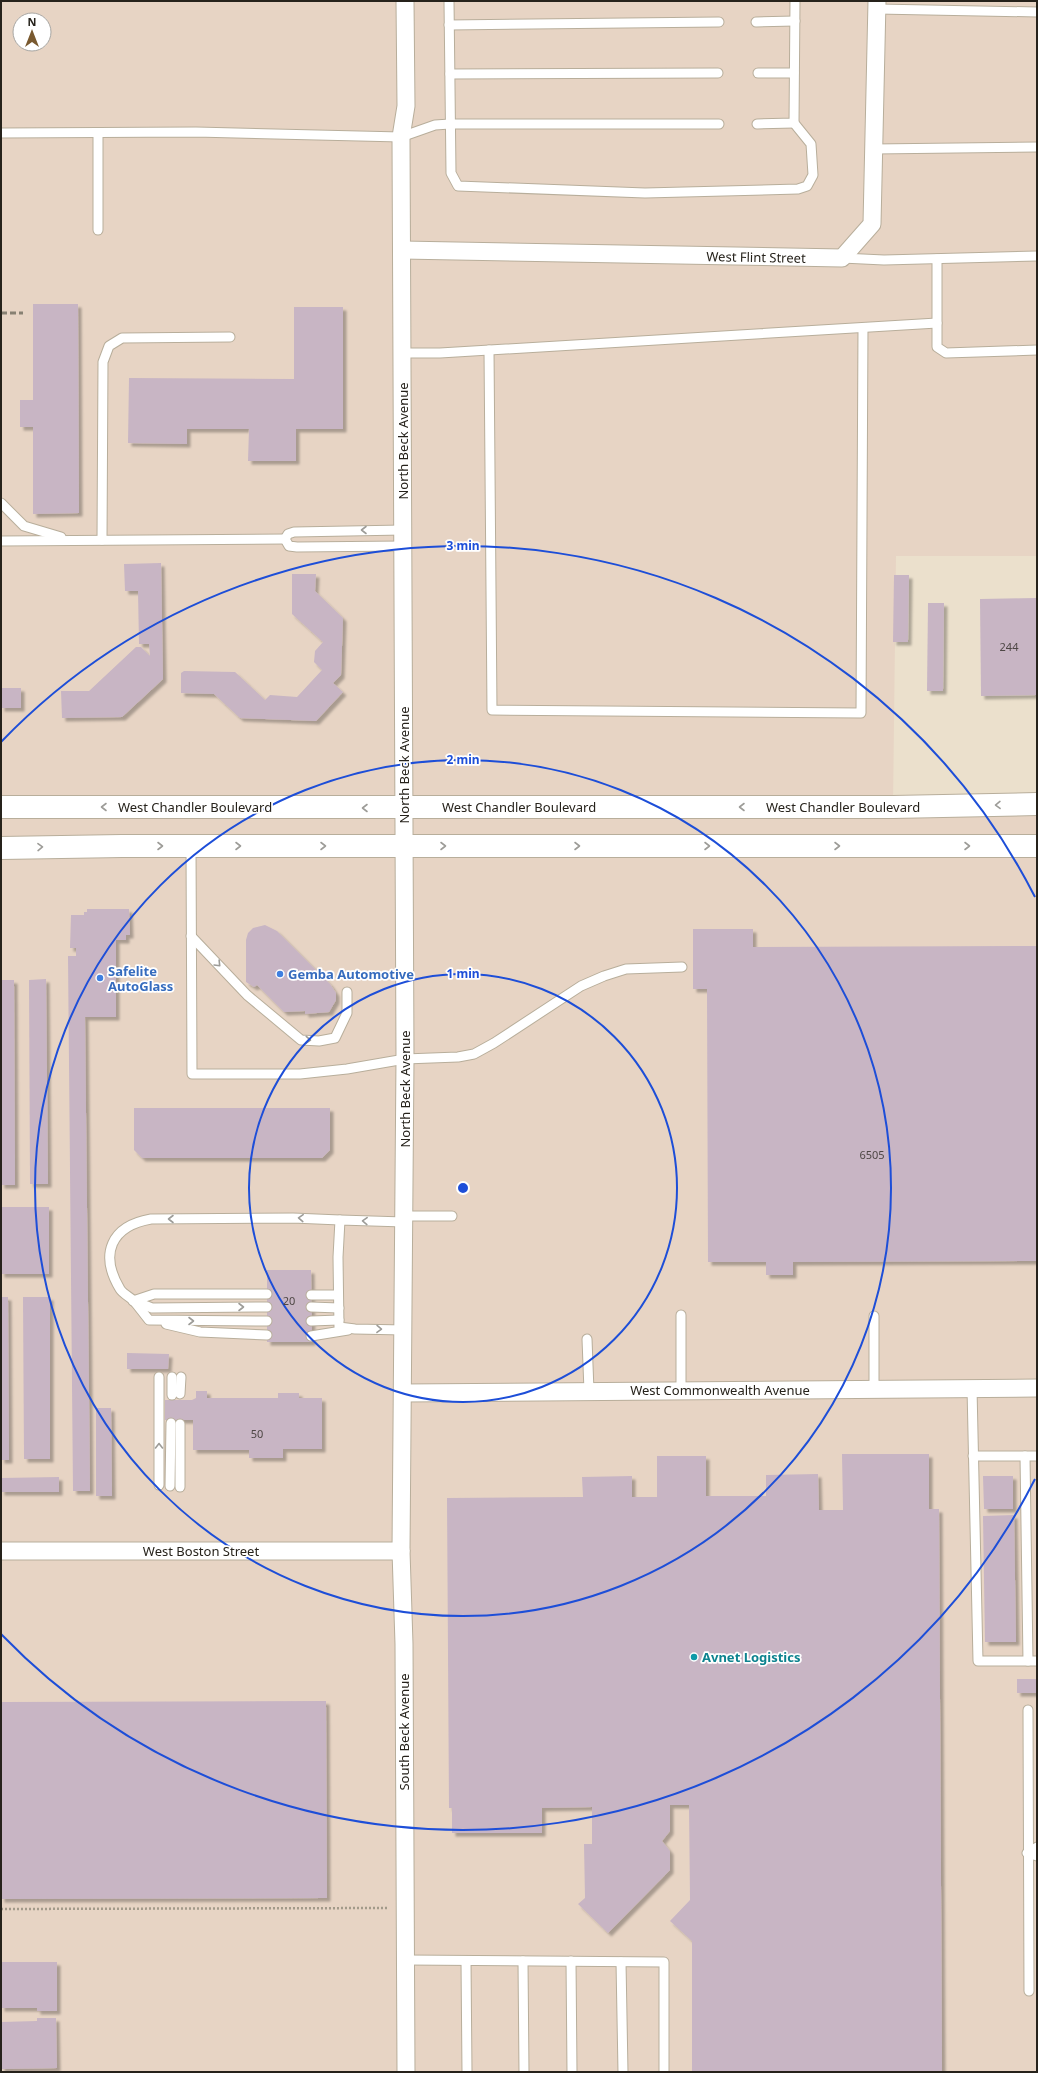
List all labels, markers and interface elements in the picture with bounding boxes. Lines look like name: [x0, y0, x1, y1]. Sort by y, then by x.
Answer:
north arrow: [12, 12, 52, 52]
text: N: [28, 14, 36, 29]
street label: West Flint Street: [706, 247, 806, 267]
street label: North Beck Avenue: [394, 382, 412, 500]
one-way arrow: [361, 526, 367, 534]
text: 3 min: [446, 537, 480, 554]
house number: 244: [1000, 639, 1019, 654]
street label: North Beck Avenue: [395, 706, 413, 824]
text: 2 min: [446, 751, 480, 768]
street label: West Chandler Boulevard: [118, 798, 272, 816]
street label: West Chandler Boulevard: [442, 798, 596, 816]
street label: West Chandler Boulevard: [766, 798, 920, 816]
one-way arrow: [995, 801, 1001, 809]
one-way arrow: [101, 803, 107, 811]
one-way arrow: [739, 803, 745, 811]
one-way arrow: [362, 804, 368, 812]
one-way arrow: [157, 842, 163, 850]
one-way arrow: [235, 842, 241, 850]
one-way arrow: [320, 842, 326, 850]
one-way arrow: [440, 842, 446, 850]
one-way arrow: [574, 842, 580, 850]
one-way arrow: [704, 842, 710, 850]
one-way arrow: [834, 842, 840, 850]
one-way arrow: [964, 842, 970, 850]
one-way arrow: [37, 843, 43, 851]
one-way arrow: [213, 959, 221, 967]
place label: Safelite AutoGlass: [108, 962, 173, 995]
place label: Gemba Automotive: [288, 965, 414, 983]
text: 1 min: [446, 965, 480, 982]
marker: Gemba Automotive: [275, 969, 285, 979]
marker: Safelite AutoGlass: [95, 973, 105, 983]
street label: North Beck Avenue: [396, 1030, 414, 1148]
one-way arrow: [305, 1036, 311, 1045]
house number: 6505: [859, 1147, 885, 1162]
centre of rings: [456, 1181, 470, 1195]
one-way arrow: [298, 1214, 304, 1223]
one-way arrow: [168, 1215, 174, 1223]
one-way arrow: [362, 1217, 368, 1225]
house number: 20: [283, 1293, 295, 1308]
one-way arrow: [238, 1303, 244, 1311]
one-way arrow: [188, 1316, 194, 1325]
one-way arrow: [376, 1325, 382, 1334]
street label: West Commonwealth Avenue: [630, 1381, 810, 1399]
house number: 50: [251, 1426, 263, 1441]
one-way arrow: [155, 1443, 163, 1449]
street label: West Boston Street: [143, 1542, 259, 1560]
place label: Avnet Logistics: [702, 1648, 800, 1666]
marker: Avnet Logistics: [689, 1652, 699, 1662]
street label: South Beck Avenue: [395, 1673, 413, 1791]

